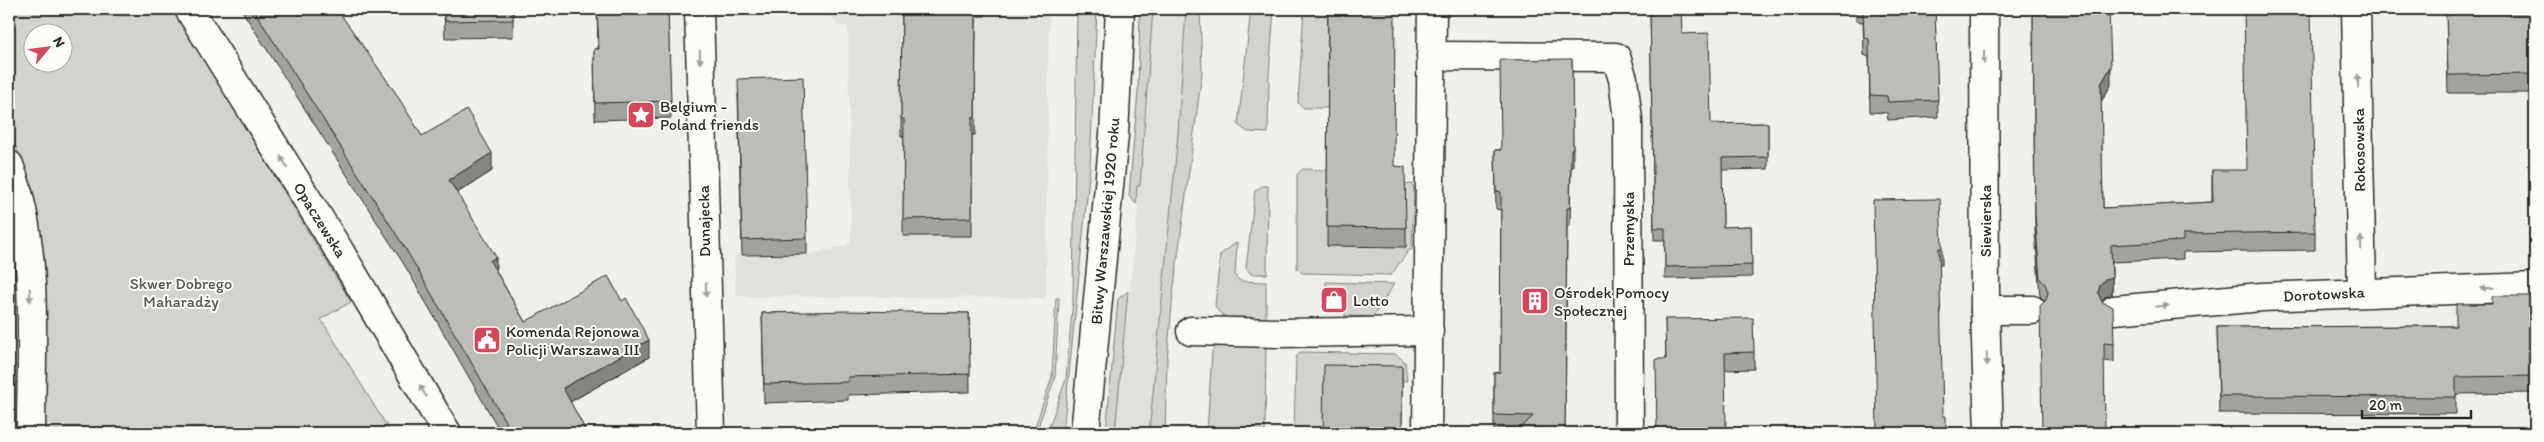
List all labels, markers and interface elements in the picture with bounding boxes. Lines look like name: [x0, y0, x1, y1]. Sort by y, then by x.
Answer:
north arrow: [22, 22, 72, 72]
text: N: [49, 34, 69, 50]
one-way arrow: [697, 50, 705, 66]
one-way arrow: [1980, 50, 1988, 66]
one-way arrow: [2353, 72, 2361, 88]
place label: Belgium - Poland friends: [660, 97, 759, 134]
place icon: Belgium - Poland friends: [626, 100, 656, 130]
street label: Rokosowska: [2349, 107, 2369, 192]
street label: Bitwy Warszawskiej 1920 roku: [1086, 116, 1124, 325]
one-way arrow: [280, 156, 289, 169]
street label: Opaczewska: [289, 179, 351, 262]
street label: Dunajecka: [694, 184, 714, 257]
street label: Siewierska: [1976, 185, 1995, 257]
street label: Przemyska: [1619, 192, 1638, 266]
one-way arrow: [2357, 235, 2365, 251]
park label: Skwer Dobrego Maharadży: [130, 274, 232, 311]
one-way arrow: [702, 282, 710, 298]
street label: Dorotowska: [2283, 282, 2366, 306]
place label: Ośrodek Pomocy Społecznej: [1554, 283, 1669, 320]
shop icon: Lotto: [1319, 285, 1349, 315]
one-way arrow: [2478, 285, 2494, 293]
building icon: Ośrodek Pomocy Społecznej: [1520, 286, 1550, 316]
one-way arrow: [26, 288, 34, 304]
place label: Lotto: [1353, 291, 1389, 310]
one-way arrow: [2155, 302, 2171, 310]
place label: Komenda Rejonowa Policji Warszawa III: [506, 322, 640, 359]
public building icon: Komenda Rejonowa Policji Warszawa III: [472, 325, 502, 355]
one-way arrow: [1983, 351, 1991, 367]
one-way arrow: [418, 385, 427, 398]
scale bar: [2362, 387, 2470, 419]
text: 20 m: [2369, 396, 2403, 414]

